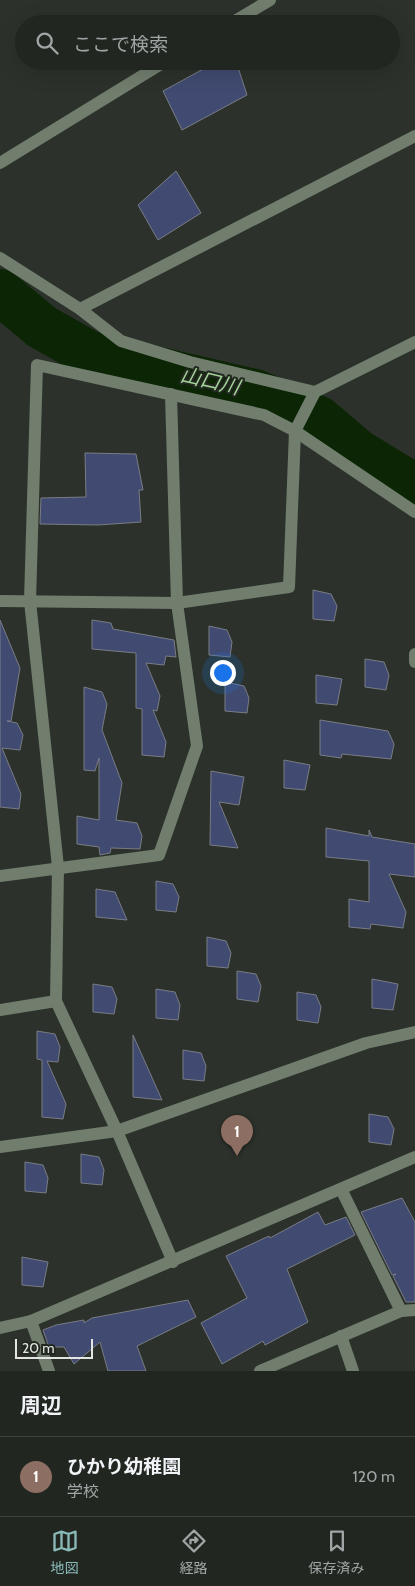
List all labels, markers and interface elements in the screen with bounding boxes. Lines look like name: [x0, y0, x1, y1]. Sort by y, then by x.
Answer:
search box: [15, 15, 400, 70]
icon: search: [33, 29, 61, 57]
text: ここで検索: [73, 33, 168, 56]
water label: 山口川: [178, 363, 244, 400]
your location: [210, 660, 236, 686]
pin: 1: [221, 1115, 253, 1156]
scale bar: [15, 1336, 92, 1359]
text: 20 m: [22, 1339, 55, 1357]
text: 周辺: [20, 1393, 62, 1418]
text: ひかり幼稚園: [67, 1455, 181, 1478]
text: 1: [33, 1467, 39, 1486]
text: 120 m: [353, 1467, 395, 1486]
text: 学校: [67, 1482, 99, 1501]
tab: 地図: [51, 1527, 79, 1577]
tab: 経路: [180, 1527, 208, 1577]
tab: 保存済み: [309, 1527, 365, 1577]

